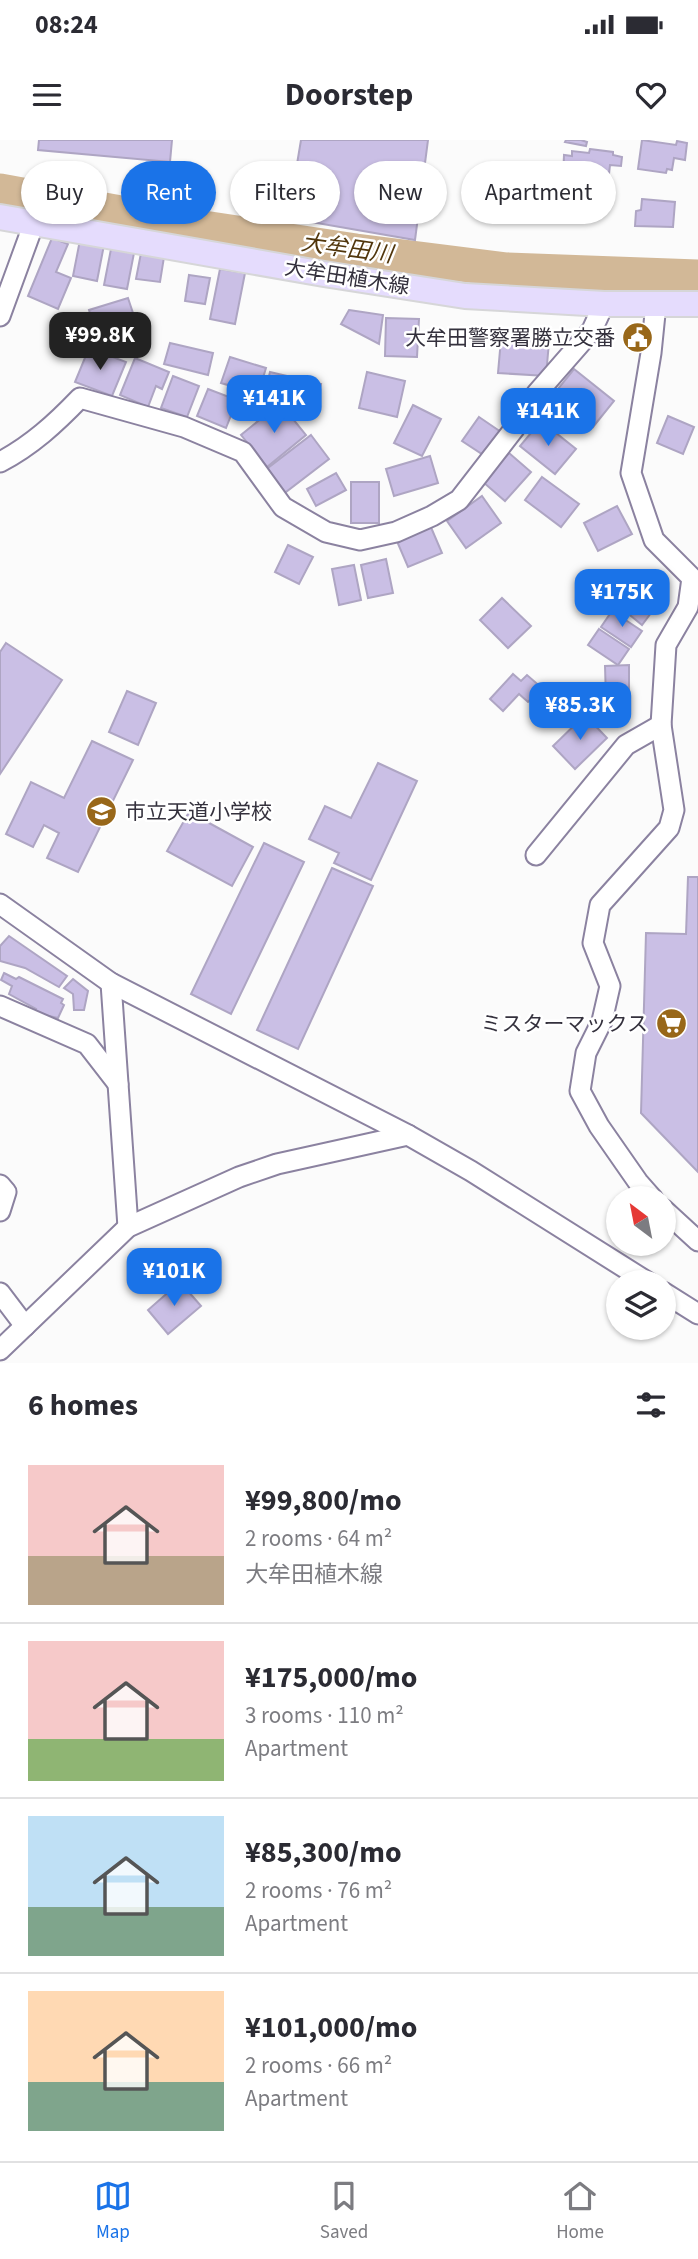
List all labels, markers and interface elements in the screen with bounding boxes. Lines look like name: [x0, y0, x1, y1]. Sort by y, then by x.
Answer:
text: 08:24: [35, 6, 98, 43]
text: Doorstep: [285, 72, 413, 118]
icon: menu: [28, 76, 66, 114]
icon: heart: [632, 76, 670, 114]
chip: Buy: [21, 161, 107, 224]
chip: Rent: [121, 161, 216, 224]
chip: Filters: [230, 161, 340, 224]
chip: New: [354, 161, 447, 224]
chip: Apartment: [461, 161, 616, 224]
water label: 大牟田川: [299, 226, 398, 272]
street label: 大牟田植木線: [282, 252, 412, 302]
pin: ¥99.8K: [43, 313, 157, 372]
text: ¥99.8K: [65, 318, 135, 351]
public building icon: 大牟田警察署勝立交番: [621, 321, 655, 355]
place label: 大牟田警察署勝立交番: [405, 323, 615, 353]
pin: ¥141K: [225, 376, 323, 435]
text: ¥141K: [243, 381, 305, 414]
pin: ¥141K: [499, 388, 597, 448]
text: ¥141K: [517, 394, 579, 427]
pin: ¥175K: [573, 570, 671, 629]
text: ¥175K: [591, 575, 653, 608]
pin: ¥85.3K: [523, 682, 637, 742]
text: ¥85.3K: [545, 688, 615, 721]
school or university icon: 市立天道小学校: [85, 795, 119, 829]
place label: 市立天道小学校: [125, 797, 272, 827]
supermarket icon: ミスターマックス: [654, 1007, 688, 1041]
place label: ミスターマックス: [481, 1009, 648, 1039]
north arrow: [606, 1186, 676, 1256]
map controls: [606, 1186, 676, 1340]
pin: ¥101K: [125, 1248, 223, 1308]
text: ¥101K: [143, 1254, 205, 1287]
button: layers: [606, 1270, 676, 1340]
text: 6 homes: [28, 1384, 138, 1427]
icon: filters: [632, 1386, 670, 1424]
text: ¥99,800/mo: [245, 1479, 402, 1522]
icon: home: [84, 1493, 168, 1577]
text: 2 rooms · 64 m²: [245, 1522, 392, 1555]
text: 大牟田植木線: [245, 1558, 383, 1591]
text: ¥175,000/mo: [245, 1656, 417, 1699]
icon: home: [84, 1669, 168, 1753]
text: 3 rooms · 110 m²: [245, 1699, 404, 1732]
text: Apartment: [245, 1732, 348, 1765]
text: ¥85,300/mo: [245, 1831, 402, 1874]
icon: home: [84, 1844, 168, 1928]
text: 2 rooms · 76 m²: [245, 1874, 392, 1907]
text: Apartment: [245, 1907, 348, 1940]
text: ¥101,000/mo: [245, 2006, 417, 2049]
icon: home: [84, 2019, 168, 2103]
text: 2 rooms · 66 m²: [245, 2049, 392, 2082]
text: Apartment: [245, 2082, 348, 2115]
tab: Map: [94, 2177, 132, 2246]
tab: Saved: [320, 2177, 368, 2246]
tab: Home: [556, 2177, 604, 2246]

